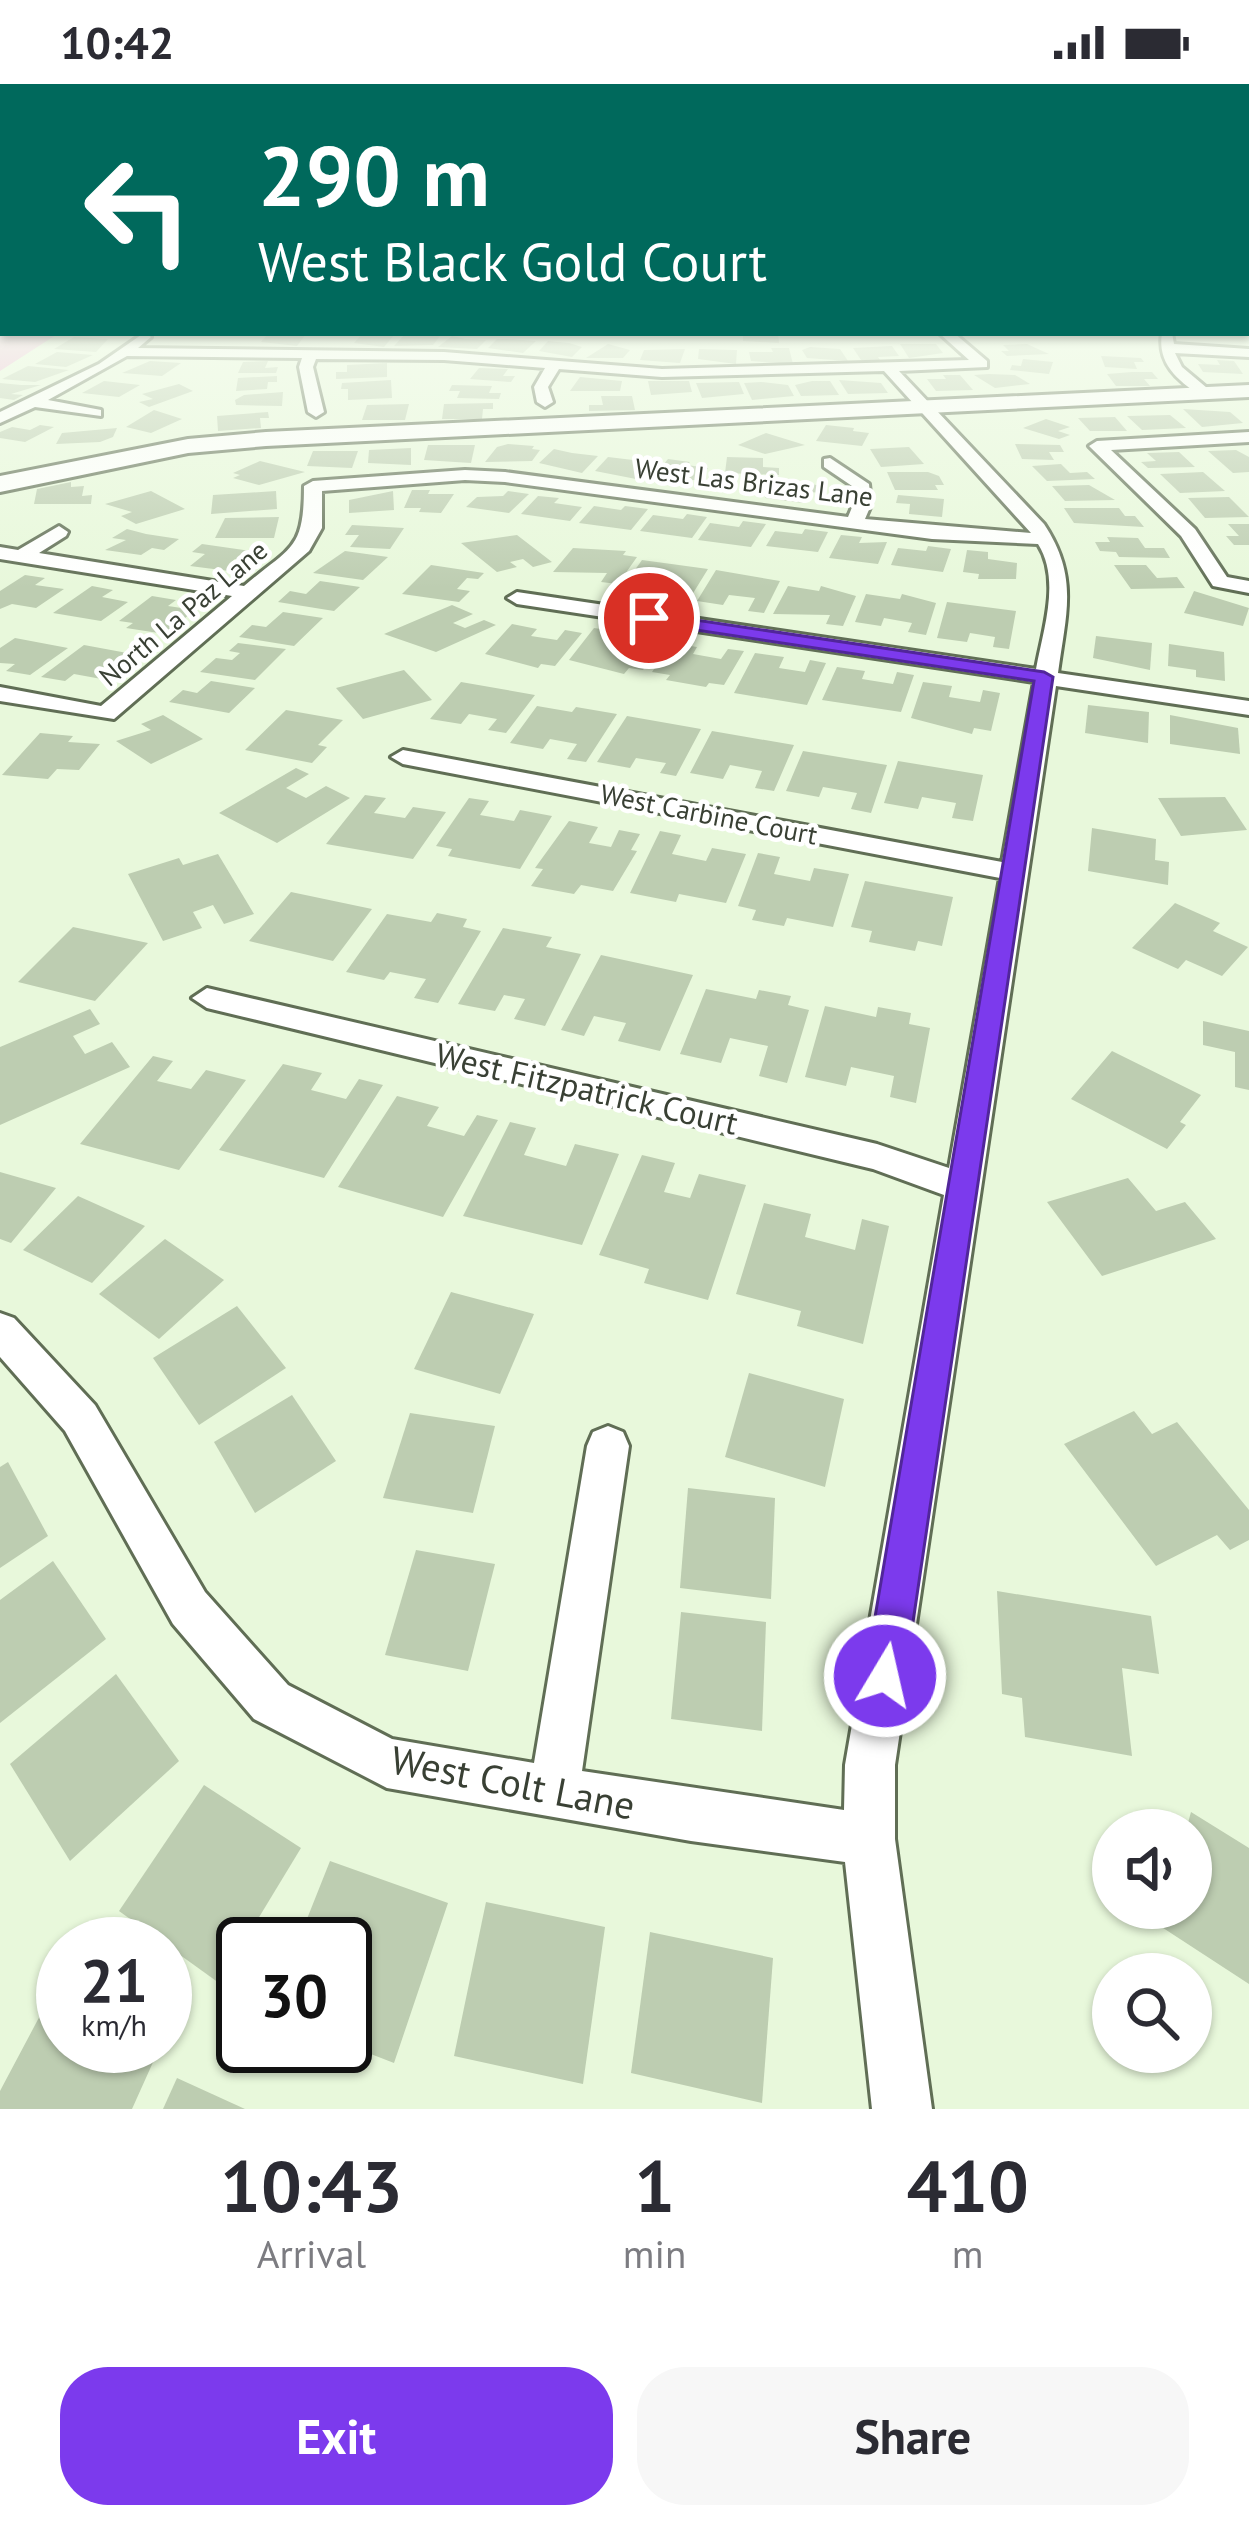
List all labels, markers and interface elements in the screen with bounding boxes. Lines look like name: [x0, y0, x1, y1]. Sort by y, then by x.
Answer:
text: 10:42: [60, 13, 174, 71]
text: 290 m: [258, 120, 490, 229]
icon: left: [60, 132, 216, 288]
text: West Black Gold Court: [258, 226, 767, 296]
street label: West Las Brizas Lane: [633, 451, 875, 513]
street label: North La Paz Lane: [92, 533, 274, 693]
pin: [598, 567, 700, 669]
icon: arrive: [616, 585, 682, 651]
street label: West Carbine Court: [598, 776, 820, 852]
street label: West Fitzpatrick Court: [432, 1032, 742, 1144]
position arrow: [822, 1613, 948, 1739]
street label: West Colt Lane: [387, 1733, 639, 1831]
map controls: [1092, 1809, 1212, 2073]
button: sound: [1092, 1809, 1212, 1929]
speed limit sign: 30: [216, 1917, 372, 2073]
text: 21: [80, 1941, 148, 2019]
button: search: [1092, 1953, 1212, 2073]
text: km/h: [81, 2005, 147, 2044]
text: 10:43: [220, 2139, 403, 2232]
text: 1: [634, 2139, 675, 2232]
text: 410: [906, 2139, 1029, 2232]
text: Arrival: [257, 2228, 366, 2279]
text: min: [623, 2228, 686, 2279]
text: m: [952, 2228, 983, 2279]
button: Exit: [60, 2367, 613, 2505]
button: Share: [637, 2367, 1189, 2505]

